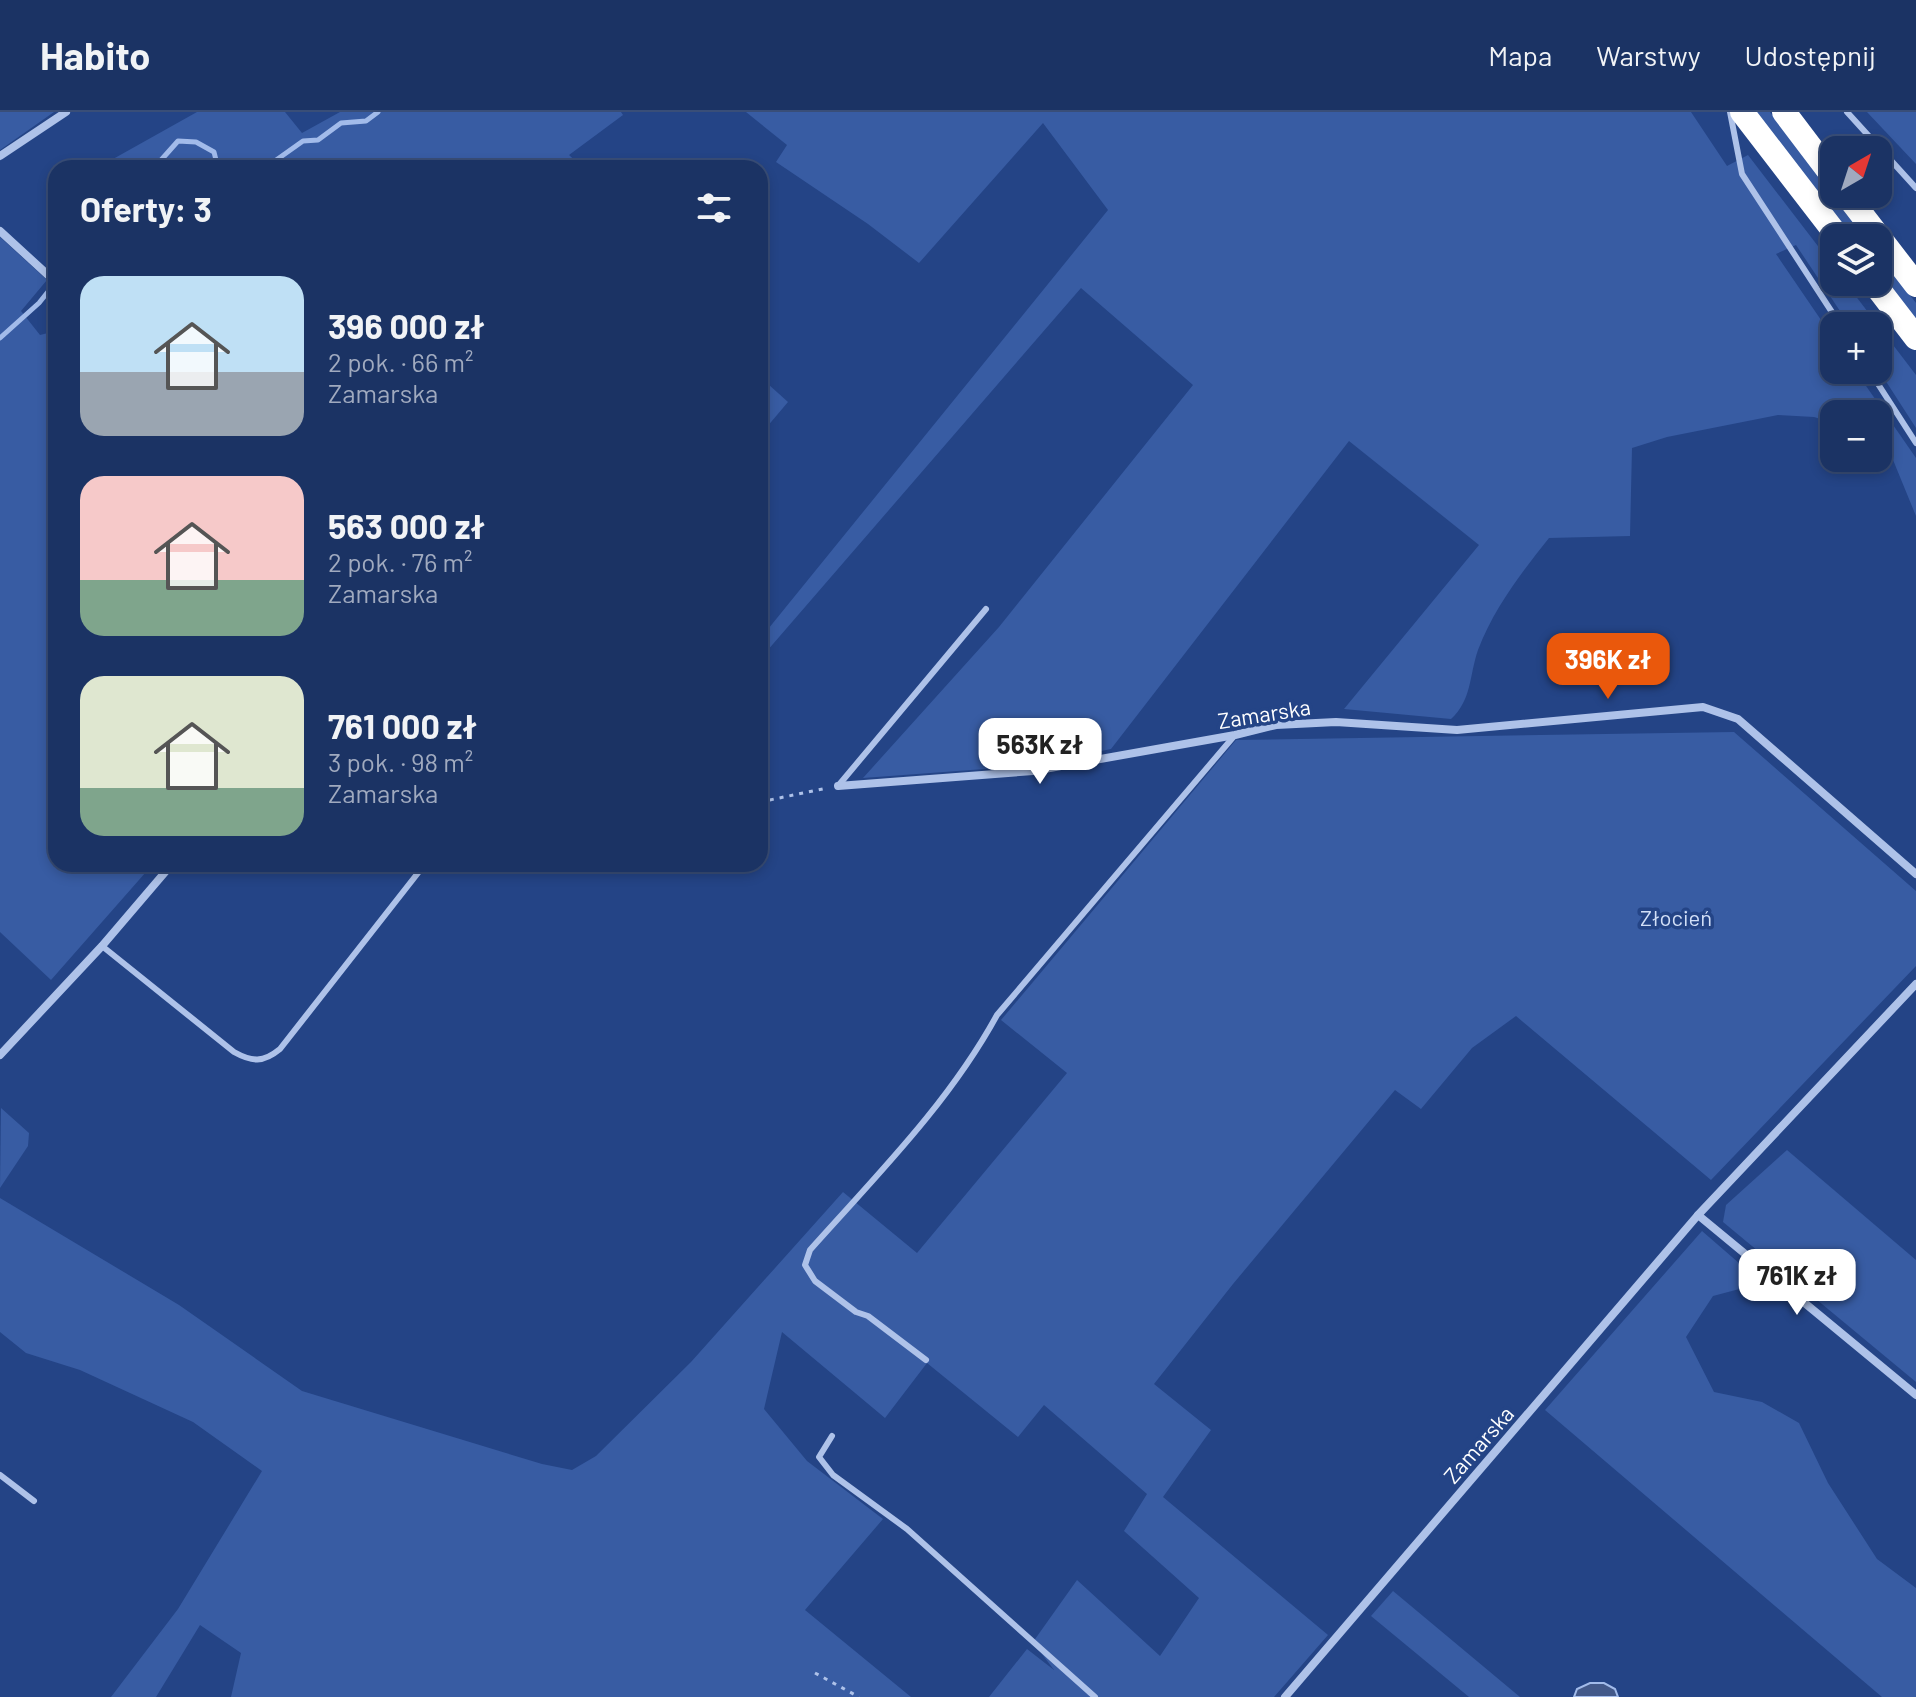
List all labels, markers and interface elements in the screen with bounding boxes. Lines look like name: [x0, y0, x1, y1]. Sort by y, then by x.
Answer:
text: Habito: [40, 32, 150, 78]
text: Mapa: [1488, 38, 1552, 72]
text: Warstwy: [1596, 38, 1701, 72]
text: Udostępnij: [1745, 38, 1876, 72]
north arrow: [1820, 136, 1892, 208]
map controls: [1820, 136, 1892, 472]
icon: filters: [692, 186, 736, 230]
text: Oferty: 3: [80, 188, 212, 229]
button: layers: [1820, 224, 1892, 296]
text: 396 000 zł: [328, 305, 485, 346]
icon: home: [144, 308, 240, 404]
button: +: [1820, 312, 1892, 384]
text: 2 pok. · 66 m²: [328, 346, 474, 377]
text: Zamarska: [328, 377, 438, 408]
button: −: [1820, 400, 1892, 472]
text: 563 000 zł: [328, 505, 485, 546]
icon: home: [144, 508, 240, 604]
text: 2 pok. · 76 m²: [328, 546, 472, 577]
text: Zamarska: [328, 577, 438, 608]
pin: 396K zł: [1534, 633, 1682, 701]
text: 396K zł: [1565, 643, 1651, 674]
street label: Zamarska: [1216, 693, 1312, 733]
text: 761 000 zł: [328, 705, 477, 746]
icon: home: [144, 708, 240, 804]
pin: 563K zł: [966, 718, 1114, 786]
text: 563K zł: [997, 728, 1083, 759]
text: 3 pok. · 98 m²: [328, 746, 473, 777]
text: Zamarska: [328, 777, 438, 808]
park label: Złocień: [1640, 904, 1712, 930]
pin: 761K zł: [1723, 1249, 1871, 1317]
text: 761K zł: [1757, 1259, 1837, 1290]
street label: Zamarska: [1438, 1400, 1518, 1488]

